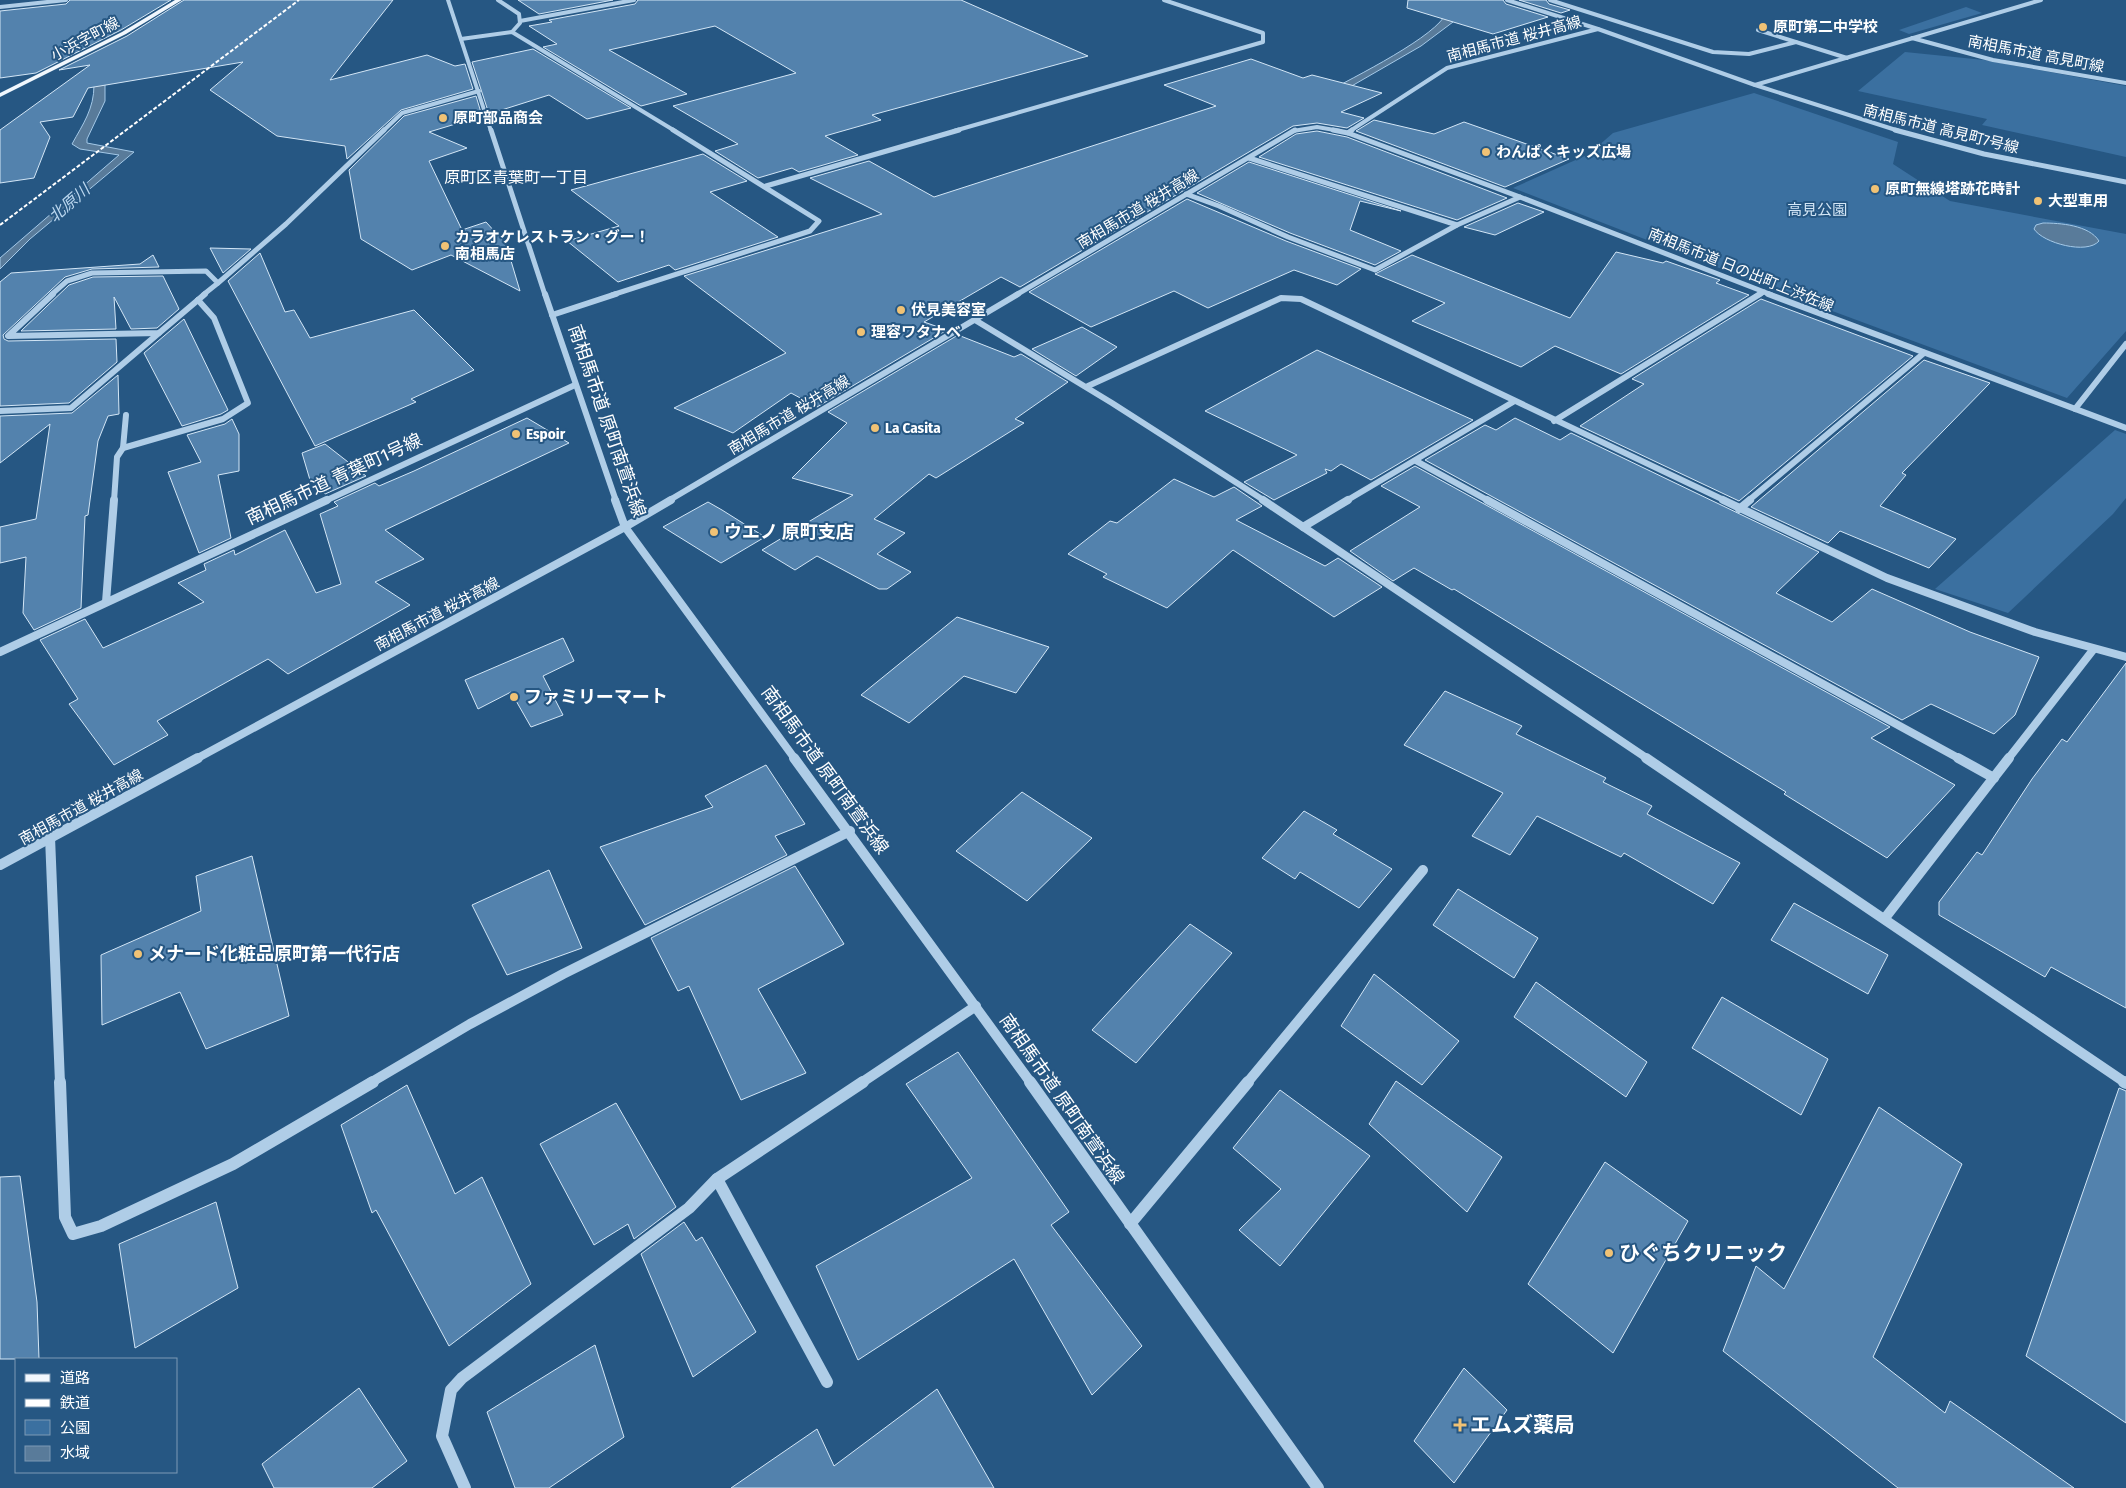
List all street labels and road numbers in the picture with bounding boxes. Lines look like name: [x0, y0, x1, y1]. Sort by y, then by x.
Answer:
street label: 南相馬市道 桜井高線: [1445, 12, 1583, 66]
street label: 小浜字町線: [48, 13, 122, 65]
street label: 南相馬市道 高見町線: [1966, 32, 2106, 76]
street label: 南相馬市道 高見町7号線: [1861, 101, 2021, 157]
street label: 南相馬市道 桜井高線: [1074, 166, 1202, 252]
street label: 南相馬市道 日の出町上渋佐線: [1646, 224, 1836, 316]
street label: 南相馬市道 原町南萱浜線: [564, 322, 650, 520]
street label: 南相馬市道 桜井高線: [725, 372, 853, 458]
street label: 南相馬市道 青葉町1号線: [243, 429, 425, 529]
street label: 南相馬市道 桜井高線: [372, 574, 502, 654]
street label: 南相馬市道 原町南萱浜線: [757, 682, 893, 858]
street label: 南相馬市道 桜井高線: [16, 766, 146, 848]
street label: 南相馬市道 原町南萱浜線: [995, 1010, 1129, 1188]

